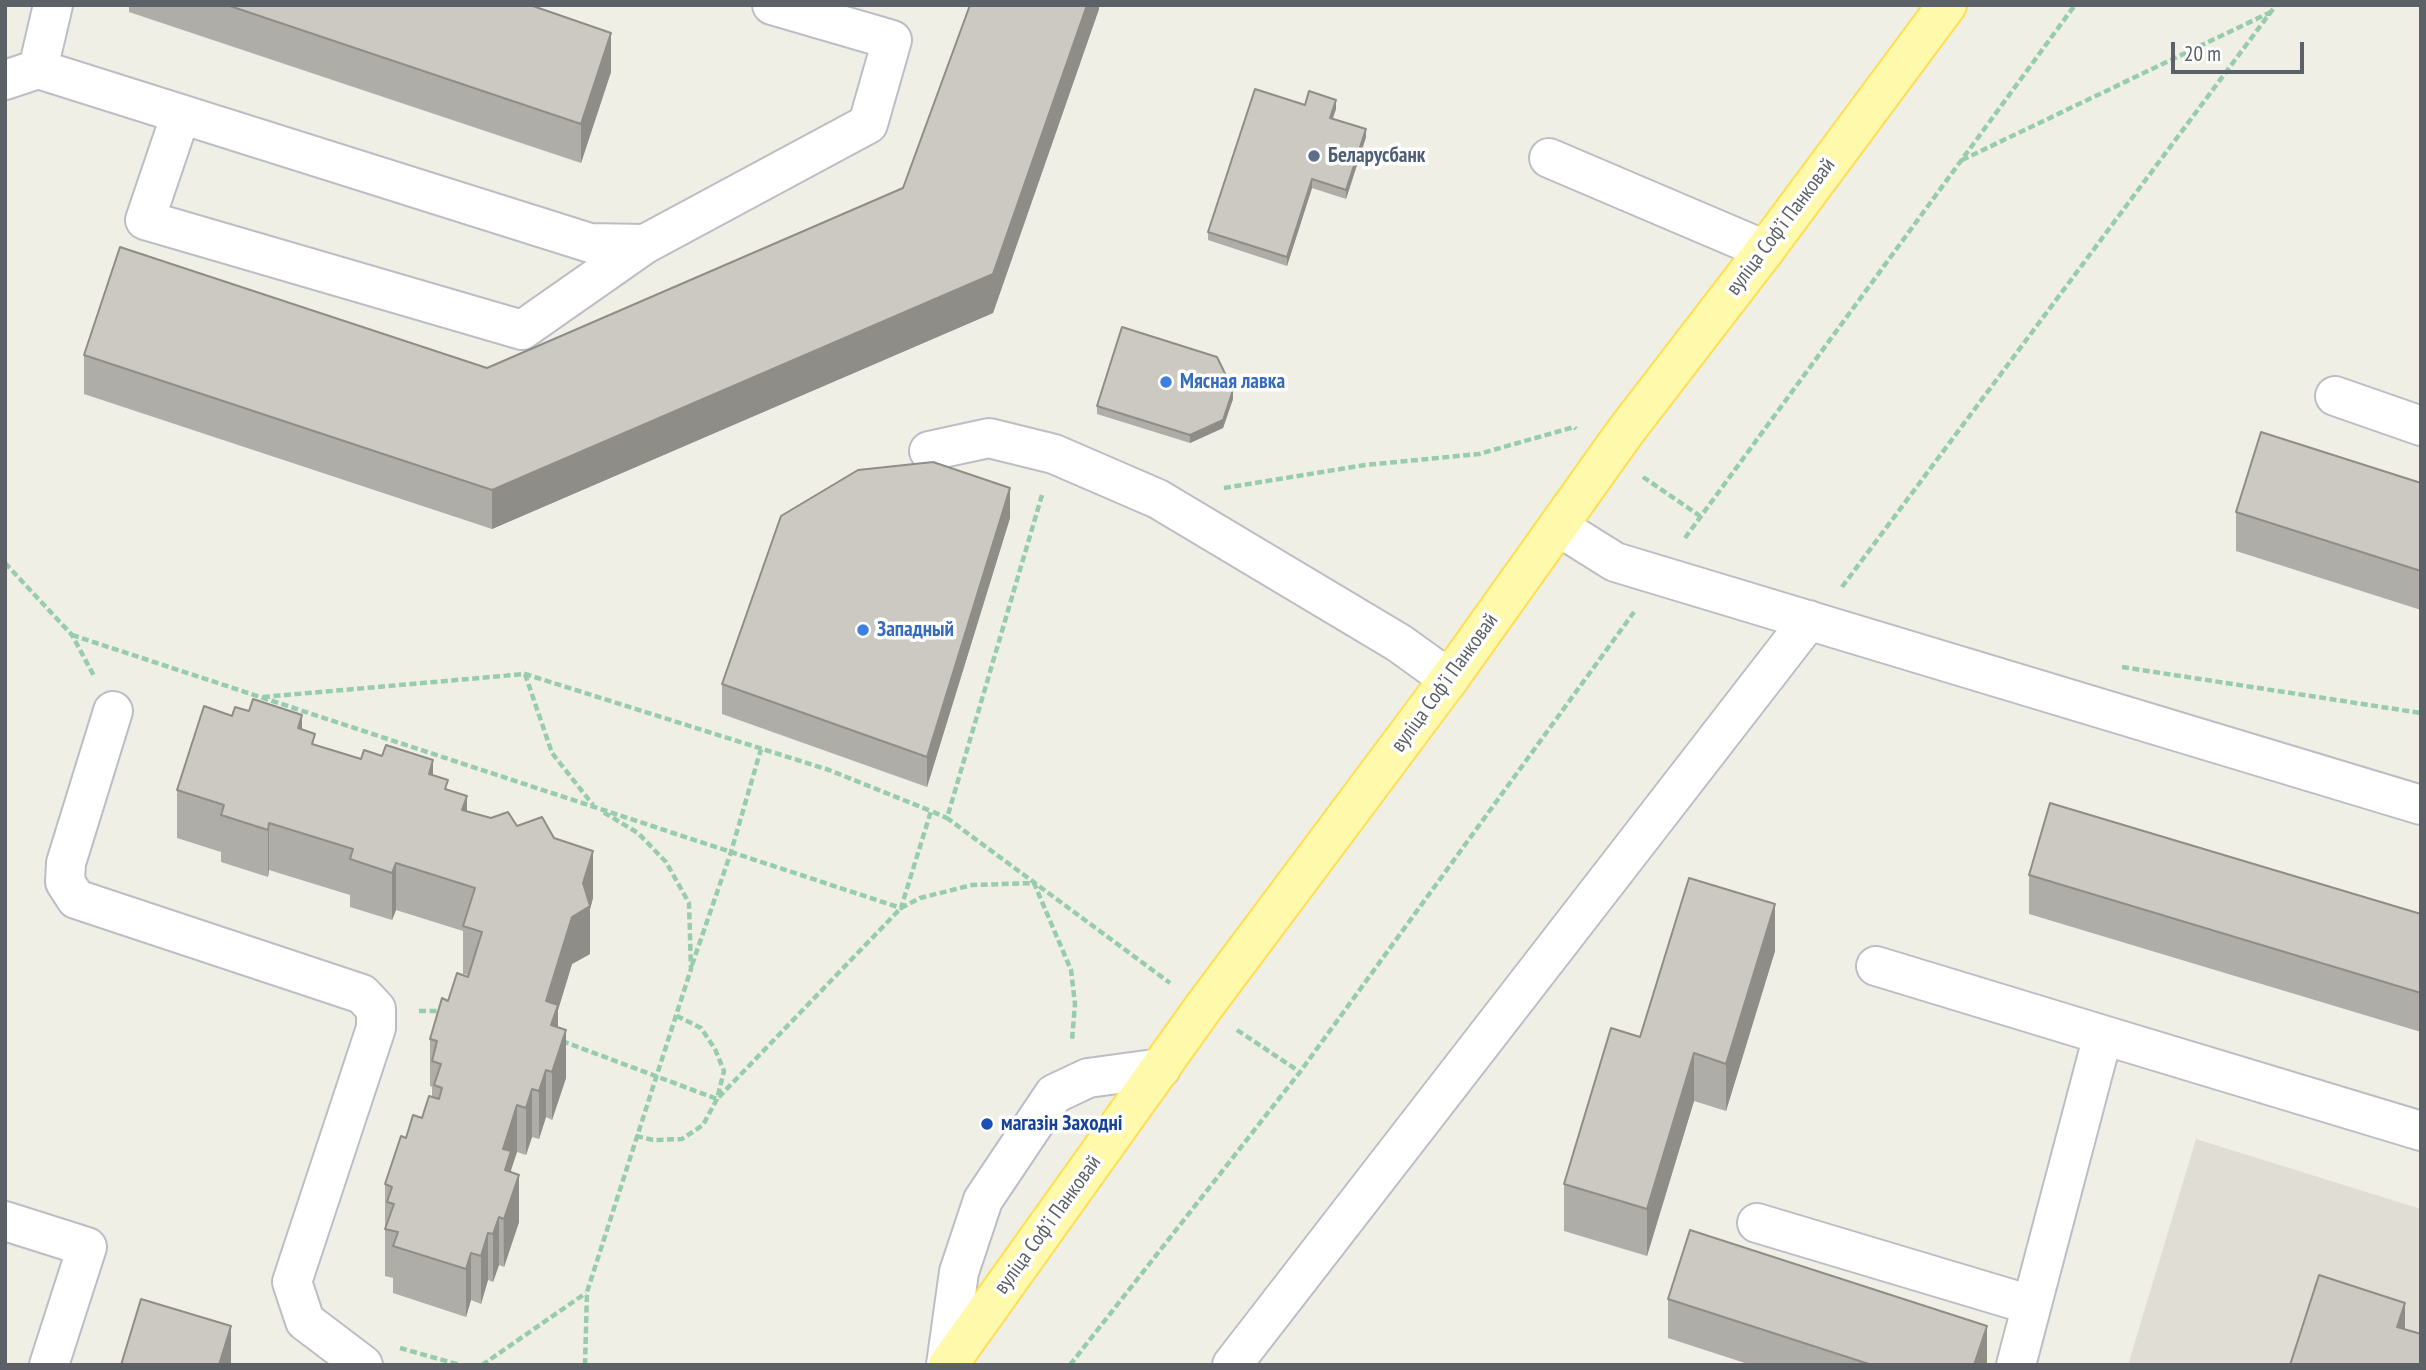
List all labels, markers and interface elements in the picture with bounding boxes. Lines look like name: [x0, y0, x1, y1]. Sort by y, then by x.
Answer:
scale bar: [2174, 28, 2307, 72]
text: 20 m: [2184, 40, 2221, 67]
place label: Беларусбанк: [1328, 143, 1425, 169]
marker: Беларусбанк: [1306, 148, 1322, 164]
street label: вуліца Софʼі Панковай: [1721, 154, 1841, 300]
place label: Мясная лавка: [1180, 369, 1285, 395]
marker: Мясная лавка: [1158, 374, 1174, 390]
street label: вуліца Софʼі Панковай: [1386, 609, 1504, 757]
place label: Западный: [877, 617, 954, 643]
marker: Западный: [855, 622, 871, 638]
place label: магазін Заходні: [1001, 1111, 1123, 1137]
marker: магазін Заходні: [979, 1116, 995, 1132]
street label: вуліца Софʼі Панковай: [989, 1151, 1107, 1299]

